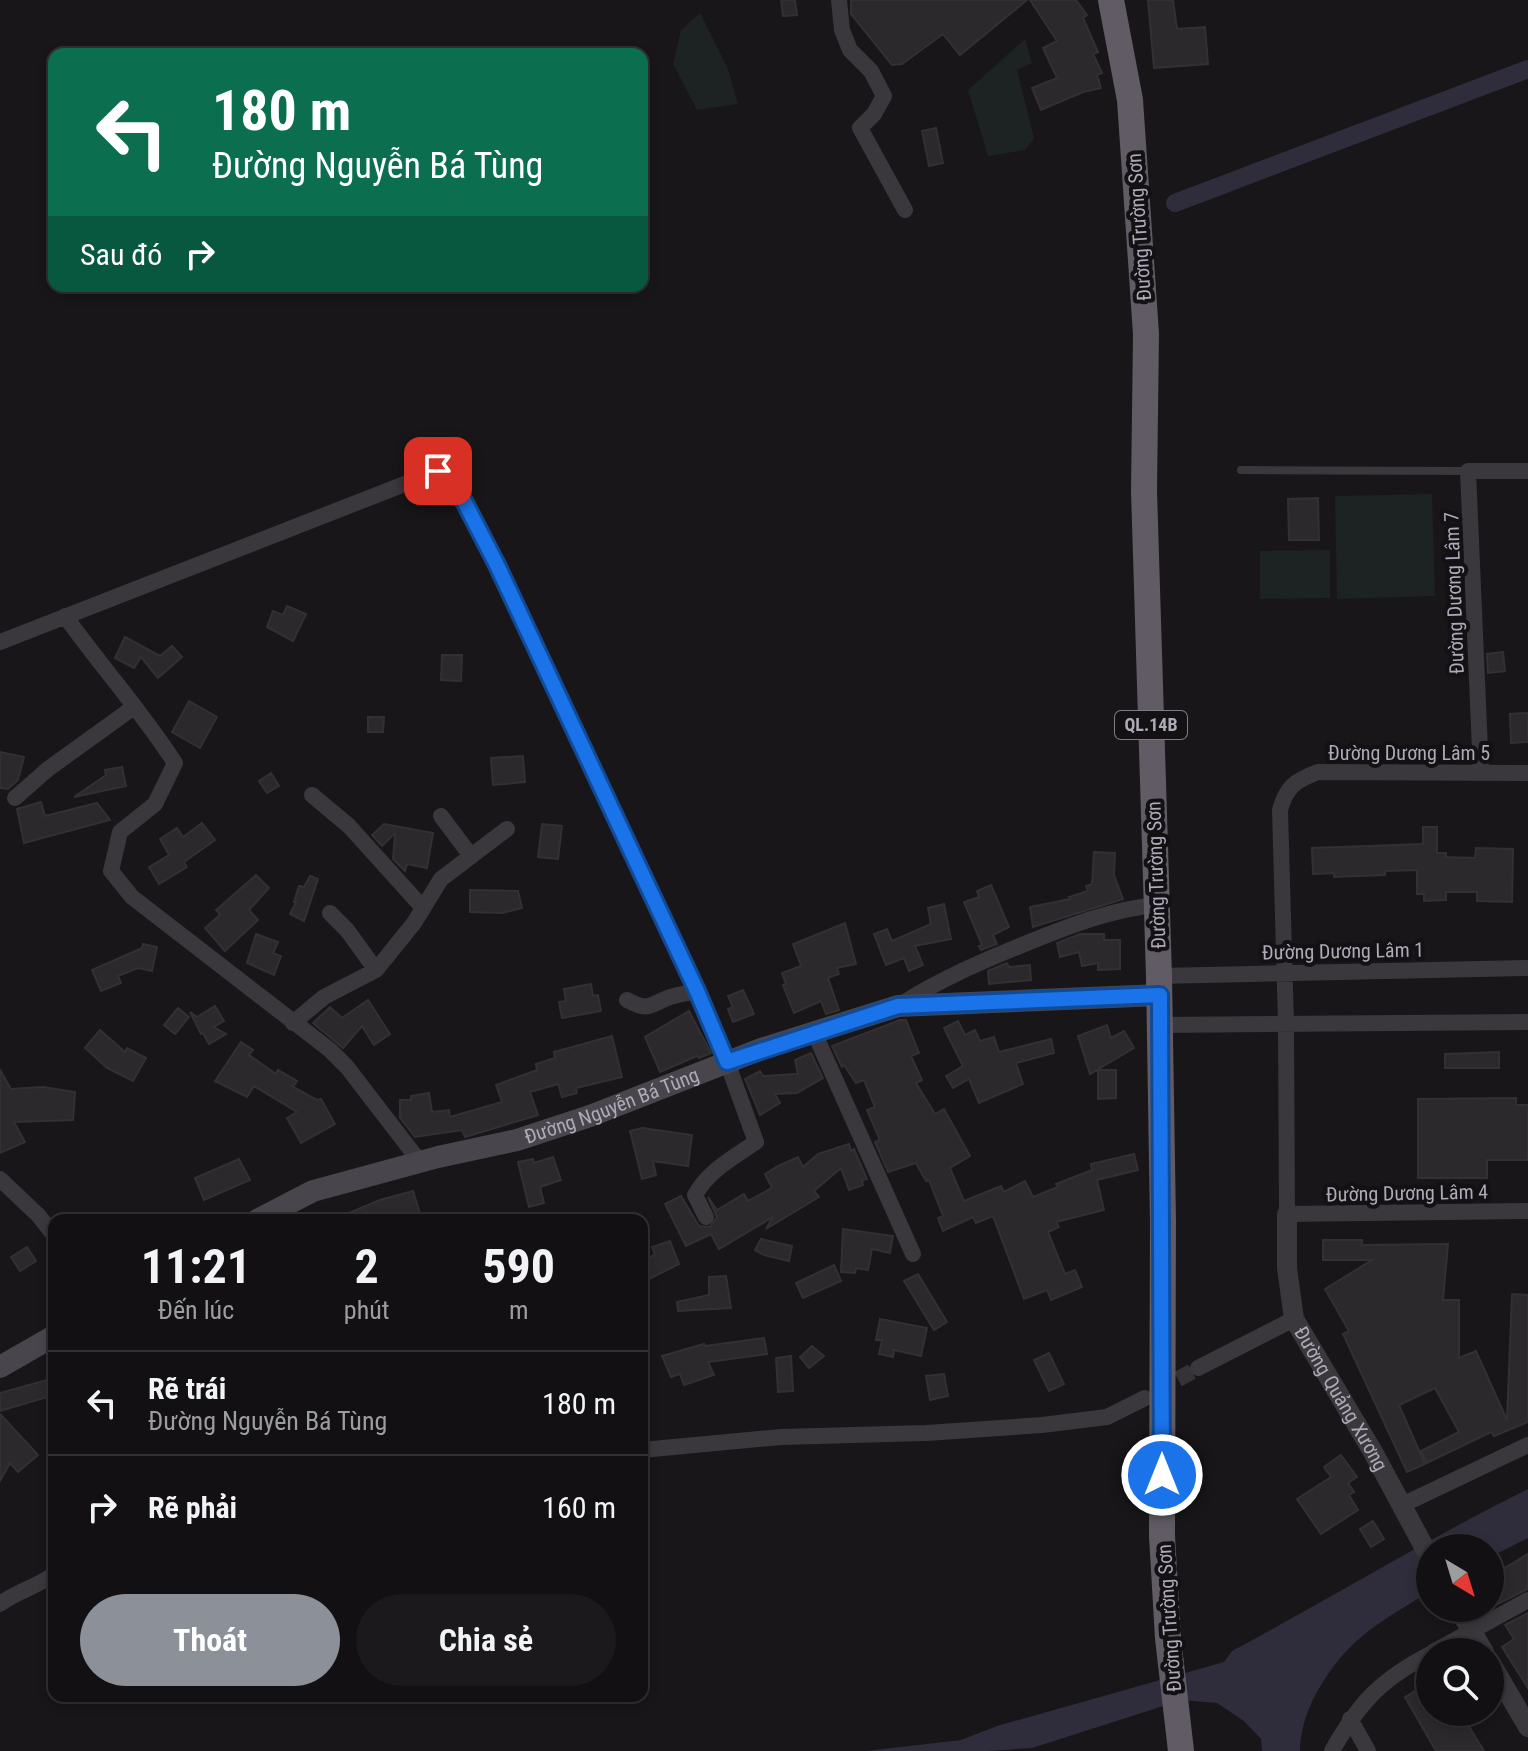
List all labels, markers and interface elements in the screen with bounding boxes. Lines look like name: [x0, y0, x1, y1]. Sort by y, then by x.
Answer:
text: 180 m: [212, 78, 351, 144]
icon: left: [80, 80, 184, 184]
text: Đường Nguyễn Bá Tùng: [212, 145, 543, 187]
street label: Đường Trường Sơn: [1122, 153, 1156, 301]
icon: right: [178, 232, 222, 276]
text: Sau đó: [80, 237, 162, 272]
pin: [404, 437, 472, 505]
icon: arrive: [416, 449, 460, 493]
street label: Đường Dương Lâm 7: [1439, 512, 1469, 674]
road number: QL.14B: [1115, 711, 1187, 739]
street label: Đường Dương Lâm 5: [1328, 741, 1490, 765]
street label: Đường Trường Sơn: [1141, 801, 1171, 949]
street label: Đường Dương Lâm 1: [1262, 938, 1424, 964]
street label: Đường Nguyễn Bá Tùng: [521, 1063, 702, 1149]
street label: Đường Dương Lâm 4: [1326, 1180, 1488, 1206]
text: 11:21: [141, 1238, 251, 1295]
text: 2: [355, 1238, 379, 1295]
text: 590: [482, 1238, 555, 1295]
text: Đến lúc: [158, 1295, 234, 1325]
text: phút: [344, 1295, 389, 1325]
text: m: [509, 1295, 529, 1325]
street label: Đường Quảng Xương: [1289, 1322, 1393, 1475]
text: Rẽ trái: [148, 1371, 226, 1406]
icon: left: [80, 1381, 124, 1425]
text: 180 m: [542, 1386, 616, 1421]
text: Đường Nguyễn Bá Tùng: [148, 1406, 387, 1436]
position arrow: [1120, 1433, 1204, 1517]
icon: right: [80, 1485, 124, 1529]
text: Rẽ phải: [148, 1490, 237, 1525]
text: 160 m: [542, 1490, 616, 1525]
north arrow: [1416, 1534, 1504, 1622]
map controls: [1416, 1534, 1504, 1726]
street label: Đường Trường Sơn: [1152, 1544, 1186, 1692]
button: Thoát: [80, 1594, 340, 1686]
button: Chia sẻ: [356, 1594, 616, 1686]
button: search: [1416, 1638, 1504, 1726]

